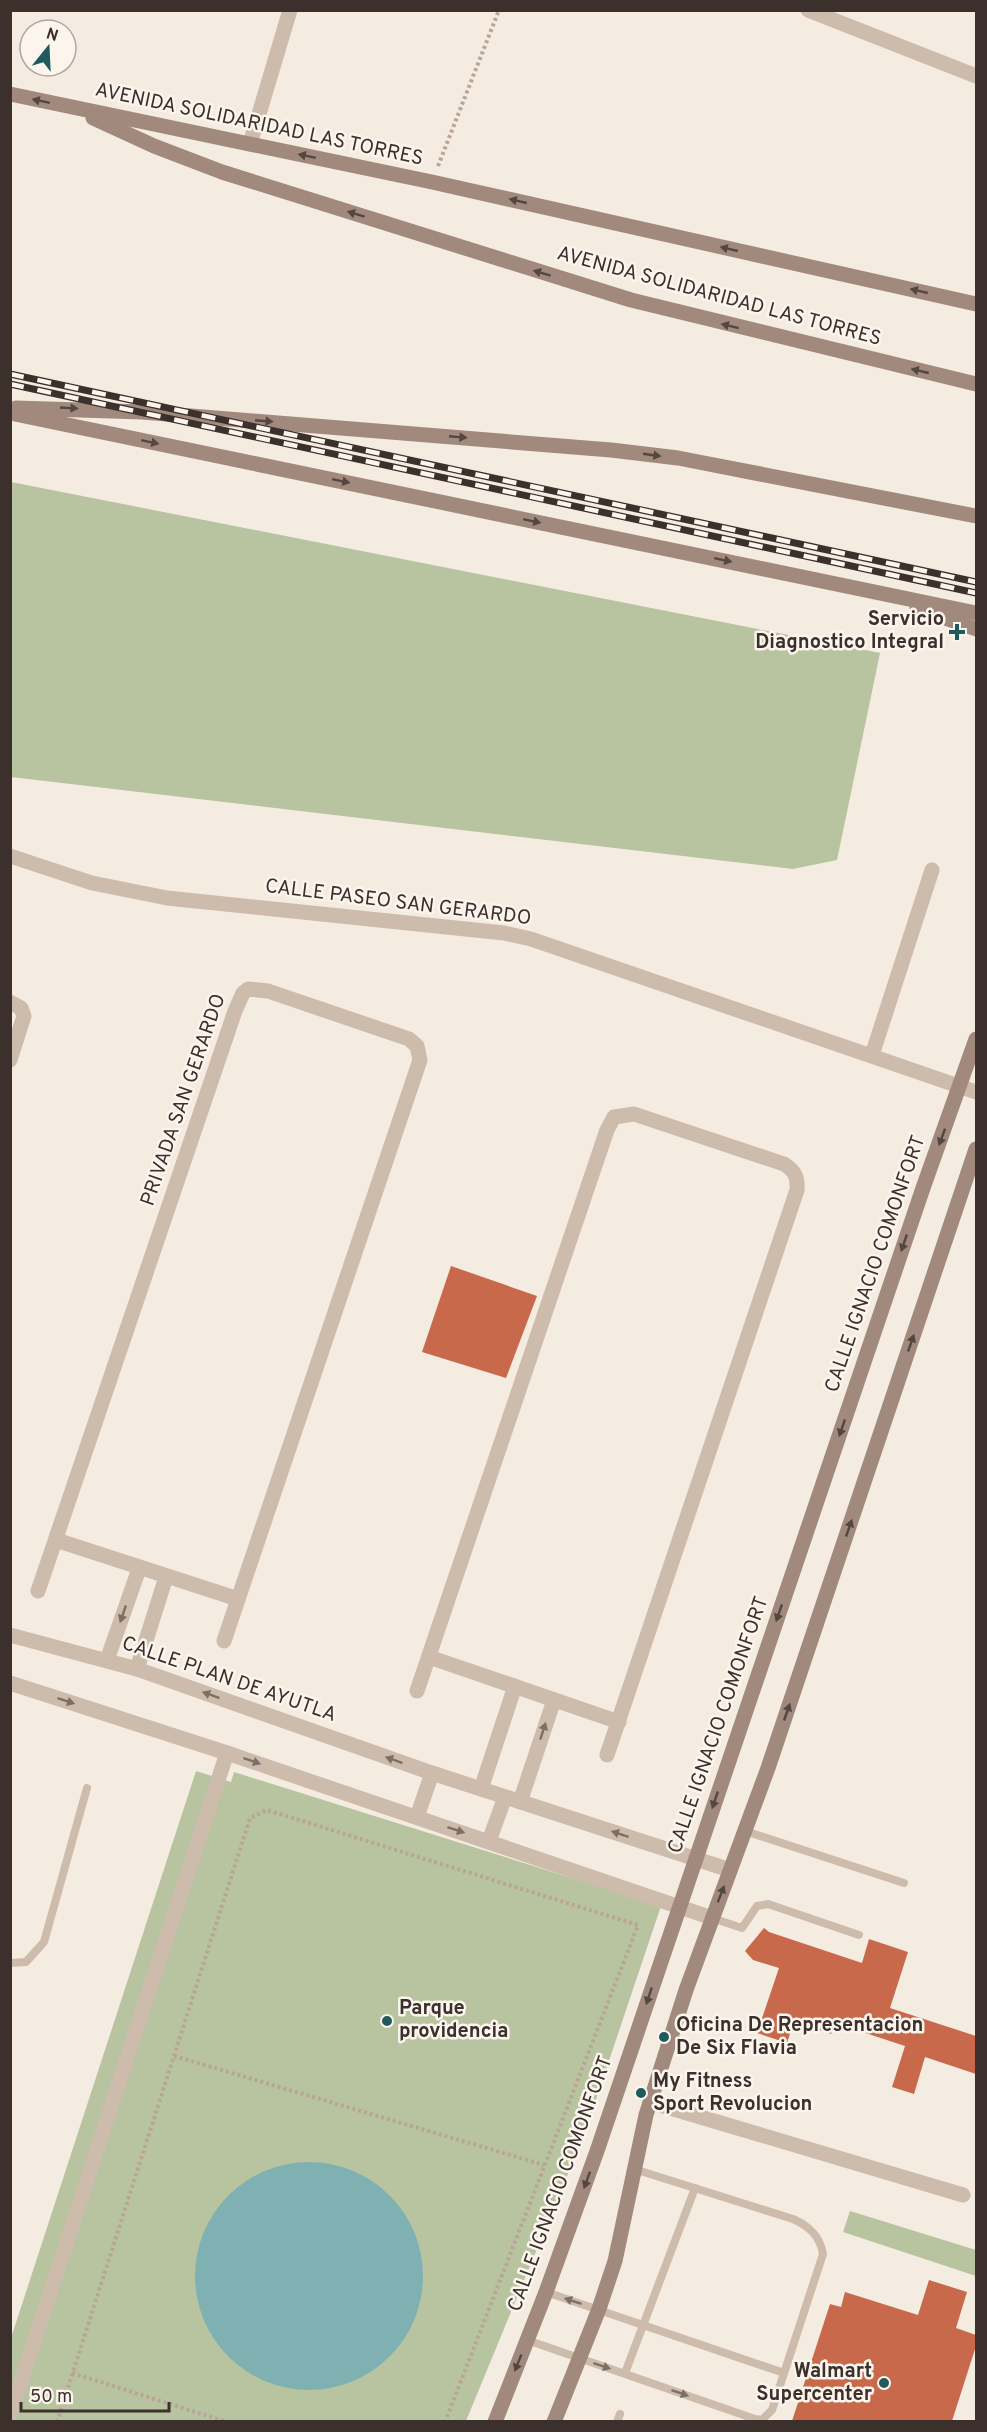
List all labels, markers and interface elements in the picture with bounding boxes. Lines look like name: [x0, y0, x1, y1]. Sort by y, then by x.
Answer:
north arrow: [18, 18, 78, 78]
text: N: [43, 24, 61, 47]
street label: AVENIDA SOLIDARIDAD LAS TORRES: [93, 77, 425, 173]
one-way arrow: [31, 96, 50, 105]
one-way arrow: [297, 151, 316, 160]
one-way arrow: [509, 196, 528, 206]
one-way arrow: [347, 209, 365, 219]
street label: AVENIDA SOLIDARIDAD LAS TORRES: [554, 241, 884, 353]
one-way arrow: [720, 243, 738, 253]
one-way arrow: [533, 268, 551, 277]
one-way arrow: [910, 286, 929, 296]
one-way arrow: [721, 320, 739, 330]
one-way arrow: [910, 365, 929, 375]
one-way arrow: [59, 403, 78, 412]
one-way arrow: [254, 416, 273, 426]
one-way arrow: [448, 432, 467, 441]
one-way arrow: [141, 438, 160, 447]
one-way arrow: [643, 450, 662, 460]
one-way arrow: [332, 477, 351, 486]
one-way arrow: [523, 517, 542, 526]
one-way arrow: [714, 556, 733, 565]
place label: Servicio Diagnostico Integral: [755, 607, 944, 656]
marker: Servicio Diagnostico Integral: [948, 623, 966, 641]
street label: CALLE PASEO SAN GERARDO: [263, 874, 533, 932]
street label: PRIVADA SAN GERARDO: [135, 990, 233, 1210]
one-way arrow: [936, 1128, 946, 1146]
street label: CALLE IGNACIO COMONFORT: [820, 1132, 932, 1396]
one-way arrow: [899, 1234, 909, 1252]
one-way arrow: [907, 1334, 916, 1352]
one-way arrow: [836, 1419, 846, 1437]
one-way arrow: [844, 1519, 854, 1537]
street label: CALLE IGNACIO COMONFORT: [663, 1593, 775, 1857]
one-way arrow: [774, 1604, 783, 1622]
one-way arrow: [118, 1605, 127, 1623]
street label: CALLE PLAN DE AYUTLA: [118, 1631, 340, 1729]
one-way arrow: [202, 1689, 220, 1699]
one-way arrow: [57, 1696, 75, 1706]
one-way arrow: [782, 1703, 792, 1721]
one-way arrow: [539, 1722, 549, 1740]
one-way arrow: [385, 1755, 403, 1765]
one-way arrow: [243, 1757, 261, 1766]
one-way arrow: [710, 1791, 720, 1809]
one-way arrow: [447, 1826, 465, 1835]
one-way arrow: [611, 1829, 629, 1838]
one-way arrow: [717, 1885, 727, 1903]
one-way arrow: [644, 1987, 653, 2005]
place label: Parque providencia: [399, 1996, 508, 2045]
place label: Oficina De Representacion De Six Flavia: [676, 2013, 923, 2062]
marker: Parque providencia: [380, 2014, 394, 2028]
marker: Oficina De Representacion De Six Flavia: [657, 2030, 671, 2044]
street label: CALLE IGNACIO COMONFORT: [503, 2053, 619, 2315]
place label: My Fitness Sport Revolucion: [653, 2069, 812, 2118]
marker: My Fitness Sport Revolucion: [634, 2086, 648, 2100]
one-way arrow: [581, 2172, 591, 2190]
one-way arrow: [564, 2295, 582, 2305]
one-way arrow: [513, 2354, 522, 2372]
place label: Walmart Supercenter: [756, 2359, 873, 2408]
one-way arrow: [593, 2362, 611, 2371]
scale bar: [21, 2375, 170, 2413]
marker: Walmart Supercenter: [877, 2376, 891, 2390]
text: 50 m: [30, 2386, 72, 2409]
one-way arrow: [671, 2388, 689, 2398]

